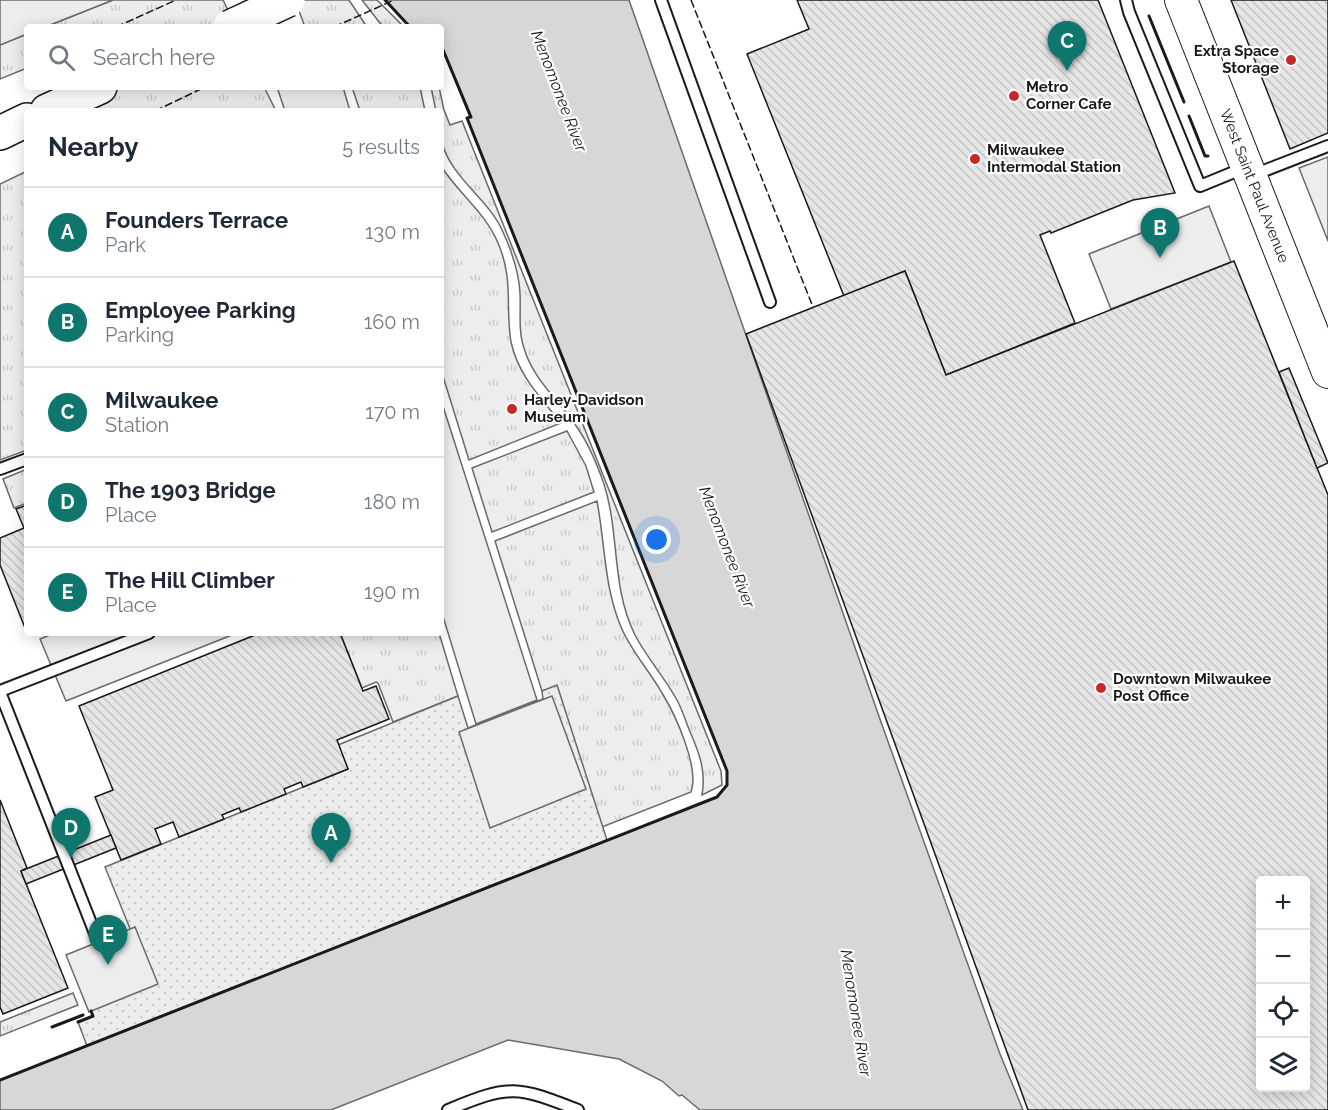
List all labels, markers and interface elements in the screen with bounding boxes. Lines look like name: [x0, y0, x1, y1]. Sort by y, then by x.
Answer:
pin: C: [1048, 22, 1086, 71]
search box: [24, 24, 444, 90]
water label: Menomonee River: [527, 28, 591, 155]
icon: search: [45, 41, 78, 74]
place label: Extra Space Storage: [1194, 42, 1279, 77]
text: Search here: [93, 44, 215, 70]
marker: Extra Space Storage: [1284, 53, 1298, 67]
place label: Metro Corner Cafe: [1026, 78, 1112, 113]
marker: Metro Corner Cafe: [1007, 89, 1021, 103]
street label: West Saint Paul Avenue: [1216, 107, 1293, 266]
text: Nearby: [48, 132, 138, 162]
text: 5 results: [342, 135, 420, 159]
place label: Milwaukee Intermodal Station: [987, 141, 1121, 176]
marker: Milwaukee Intermodal Station: [968, 152, 982, 166]
text: Founders Terrace: [105, 207, 288, 233]
pin: B: [1140, 208, 1180, 258]
text: A: [61, 220, 74, 244]
text: 130 m: [365, 220, 420, 244]
text: Park: [105, 233, 146, 257]
text: Employee Parking: [105, 297, 296, 323]
text: B: [61, 310, 74, 334]
text: 160 m: [364, 310, 420, 334]
text: Parking: [105, 323, 174, 347]
text: Milwaukee: [105, 387, 218, 413]
place label: Harley-Davidson Museum: [524, 391, 644, 426]
text: C: [61, 400, 74, 424]
text: 170 m: [365, 400, 420, 424]
marker: Harley-Davidson Museum: [505, 402, 519, 416]
text: Station: [105, 413, 169, 437]
text: The 1903 Bridge: [105, 477, 276, 503]
water label: Menomonee River: [695, 484, 759, 611]
text: D: [60, 490, 75, 514]
text: 180 m: [364, 490, 420, 514]
text: Place: [105, 503, 156, 527]
your location: [642, 525, 671, 554]
text: The Hill Climber: [105, 567, 275, 593]
text: E: [61, 580, 74, 604]
text: 190 m: [364, 580, 420, 604]
text: Place: [105, 593, 156, 617]
place label: Downtown Milwaukee Post Office: [1113, 670, 1271, 705]
marker: Downtown Milwaukee Post Office: [1094, 681, 1108, 695]
pin: D: [52, 808, 90, 858]
pin: A: [312, 814, 350, 863]
map controls: [1256, 876, 1310, 1092]
button: +: [1256, 876, 1310, 930]
pin: E: [88, 916, 128, 965]
button: −: [1256, 930, 1310, 984]
water label: Menomonee River: [837, 948, 876, 1078]
button: locate: [1256, 984, 1310, 1038]
button: layers: [1256, 1038, 1310, 1092]

